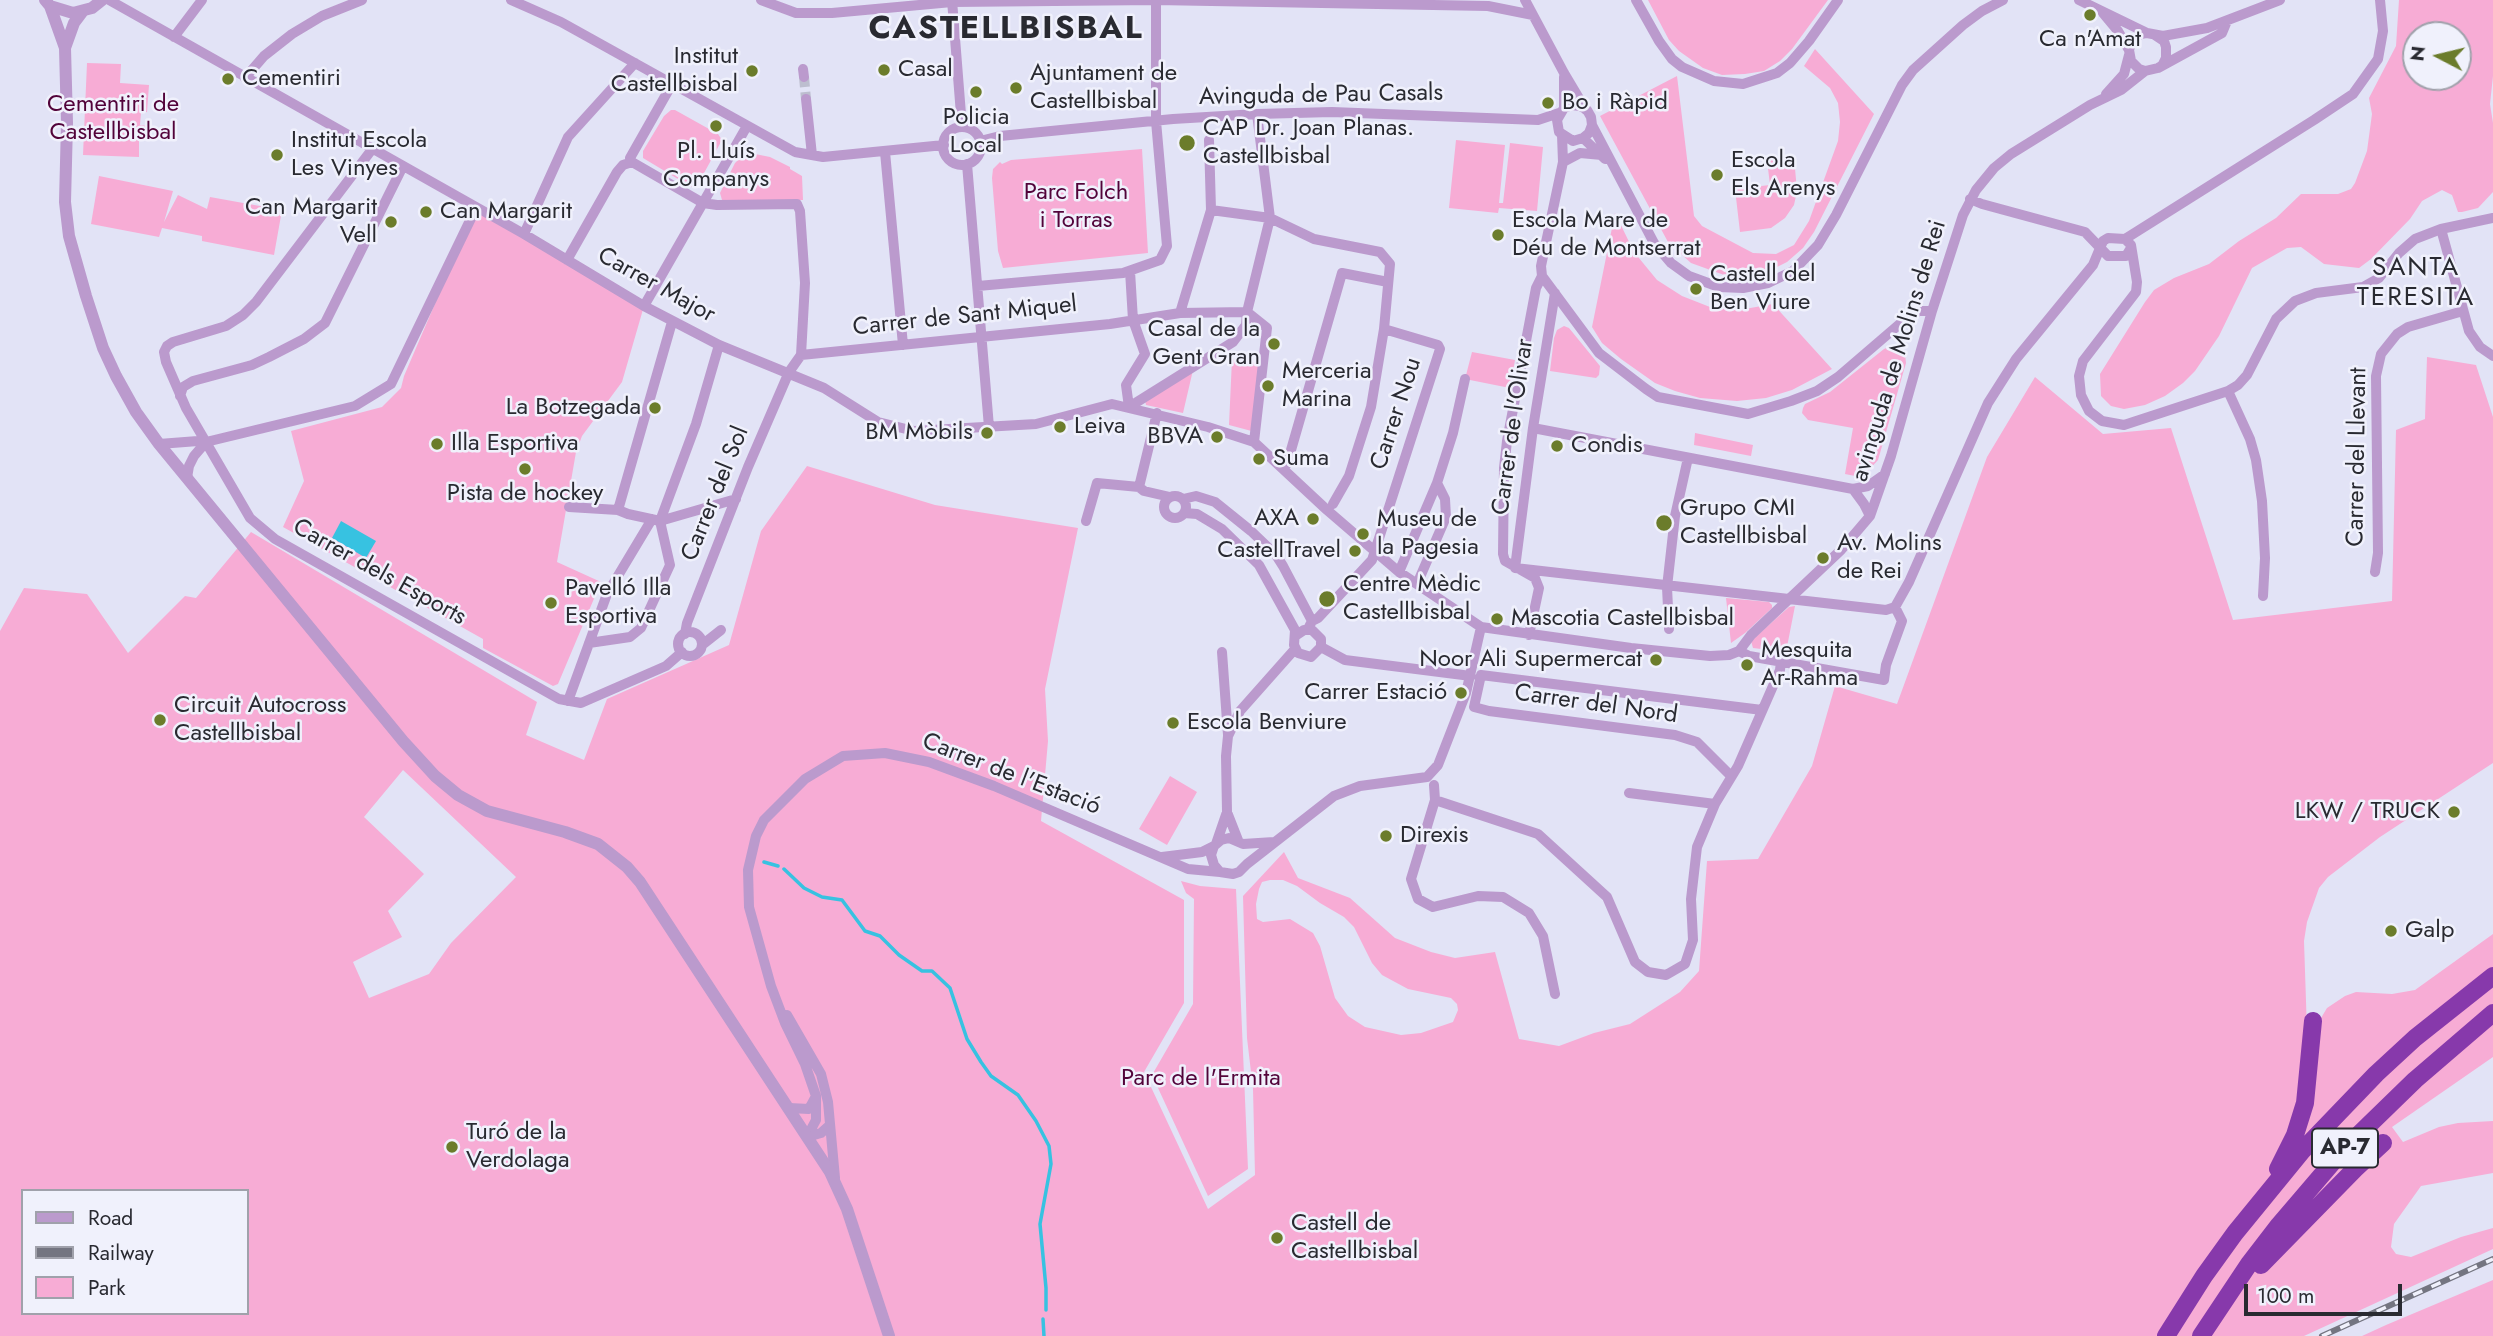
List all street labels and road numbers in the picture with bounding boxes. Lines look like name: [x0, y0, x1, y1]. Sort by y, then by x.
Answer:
street label: Avinguda de Pau Casals: [1199, 79, 1443, 113]
street label: avinguda de Molins de Rei: [1846, 217, 1954, 485]
street label: Carrer Major: [592, 242, 720, 330]
street label: Carrer de Sant Miquel: [852, 291, 1078, 343]
street label: Carrer de l'Olivar: [1487, 337, 1541, 517]
street label: Carrer Nou: [1365, 354, 1429, 474]
street label: Carrer del Llevant: [2342, 367, 2374, 547]
street label: Carrer del Sol: [676, 423, 756, 565]
street label: Carrer dels Esports: [287, 513, 471, 633]
street label: Carrer del Nord: [1513, 679, 1679, 731]
street label: Carrer de l'Estació: [918, 728, 1104, 822]
road number: AP-7: [2312, 1128, 2378, 1168]

